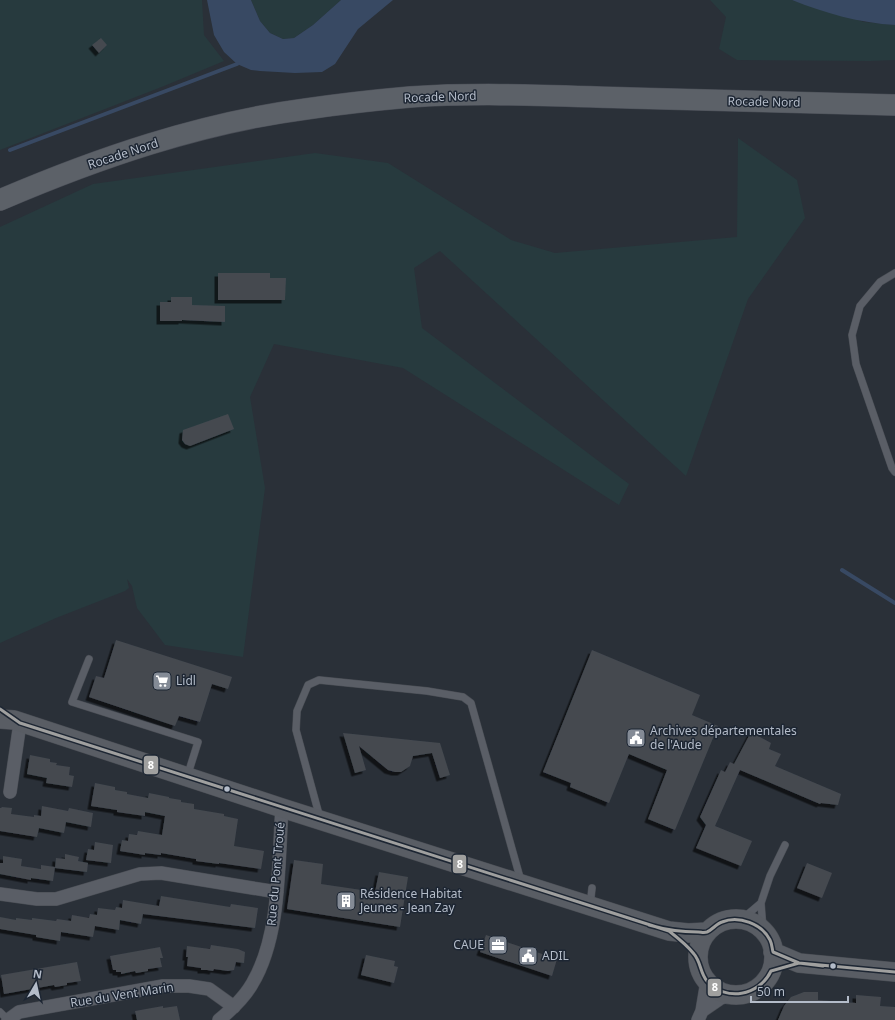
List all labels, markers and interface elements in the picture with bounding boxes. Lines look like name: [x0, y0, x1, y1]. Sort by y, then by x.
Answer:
street label: Rocade Nord: [403, 87, 477, 106]
street label: Rocade Nord: [727, 92, 801, 111]
street label: Rocade Nord: [86, 134, 160, 173]
supermarket icon: Lidl: [151, 670, 173, 692]
place label: Lidl: [176, 672, 196, 689]
place label: Archives départementales de l'Aude: [650, 722, 797, 753]
public building icon: Archives départementales de l'Aude: [625, 727, 647, 749]
line badge: 8: [143, 755, 159, 775]
text: 8: [148, 757, 154, 772]
unlabelled marker: [222, 784, 232, 794]
street label: Rue du Pont Troué: [262, 821, 289, 927]
line badge: 8: [452, 854, 467, 874]
text: 8: [457, 856, 463, 871]
place label: Résidence Habitat Jeunes - Jean Zay: [359, 885, 462, 916]
building icon: Résidence Habitat Jeunes - Jean Zay: [335, 890, 357, 912]
office icon: CAUE: [487, 934, 509, 956]
place label: CAUE: [453, 936, 484, 953]
public building icon: ADIL: [517, 945, 539, 967]
place label: ADIL: [542, 947, 569, 964]
unlabelled marker: [828, 961, 838, 971]
north arrow: [16, 964, 56, 1004]
text: N: [32, 966, 43, 982]
street label: Rue du Vent Marin: [69, 978, 175, 1011]
line badge: 8: [707, 978, 722, 997]
scale bar: [751, 978, 848, 1004]
text: 8: [712, 979, 718, 994]
text: 50 m: [757, 983, 785, 1000]

